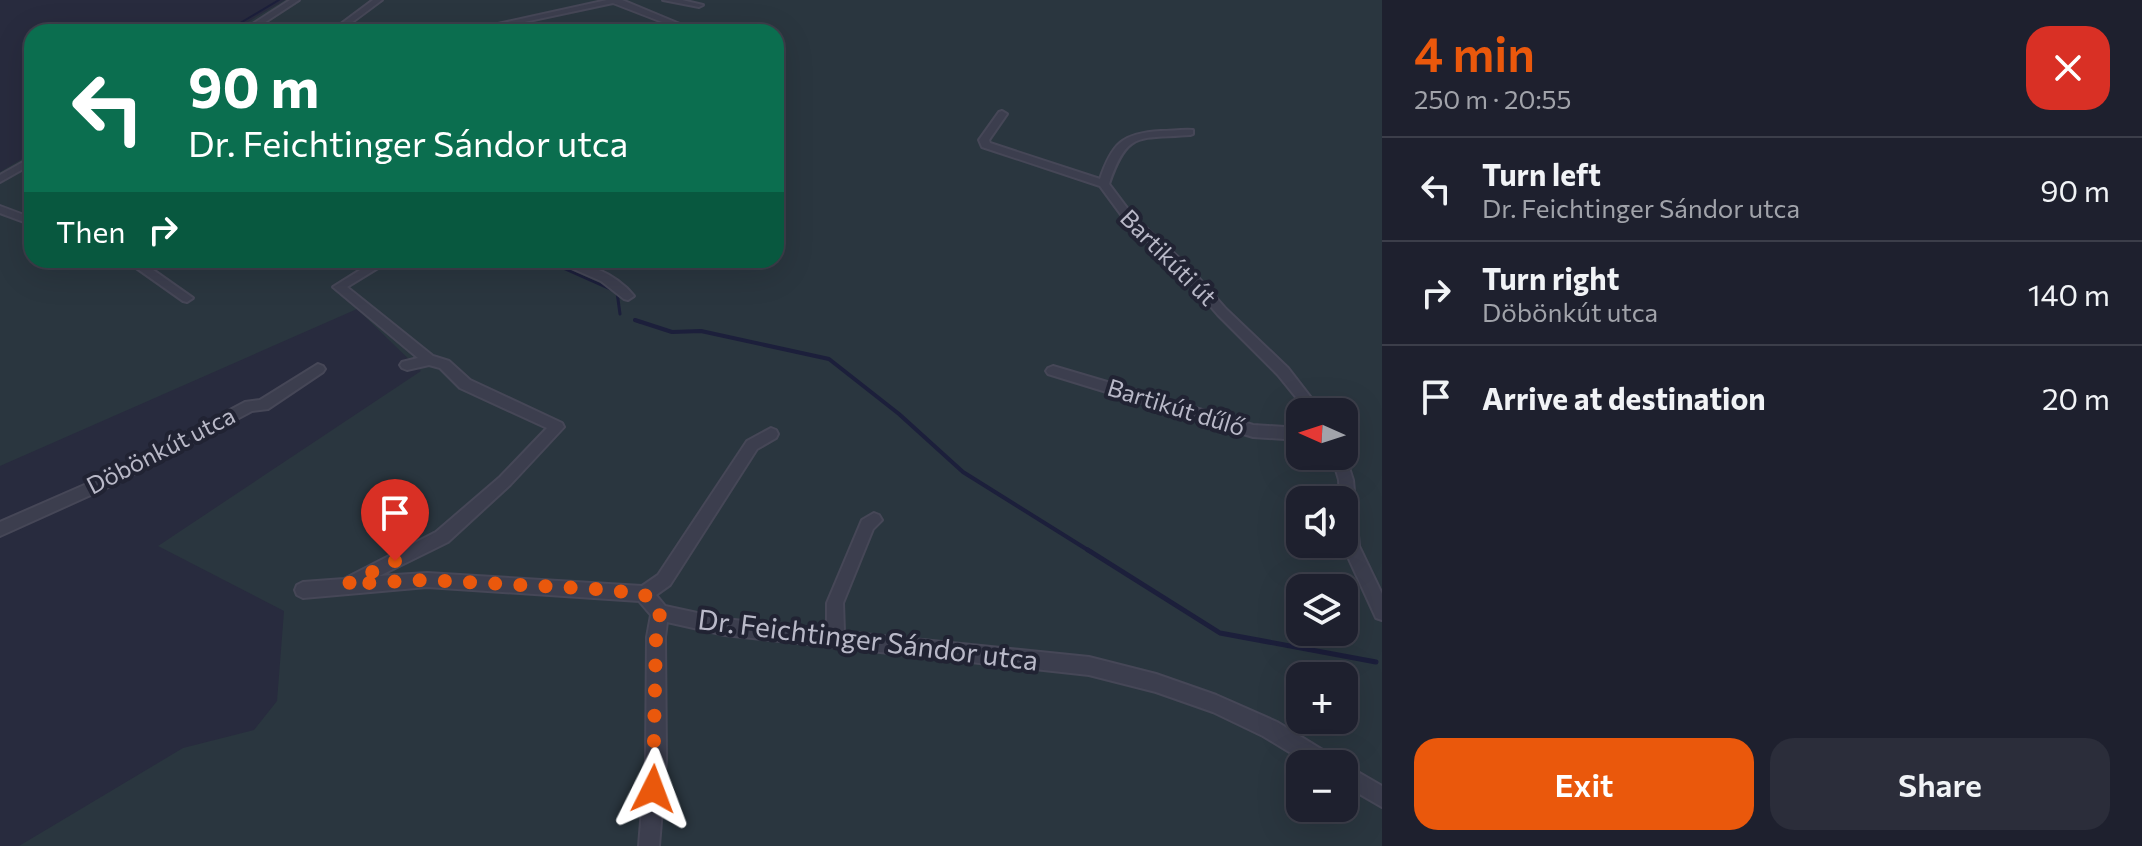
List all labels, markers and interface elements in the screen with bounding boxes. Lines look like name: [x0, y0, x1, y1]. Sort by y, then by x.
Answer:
text: 4 min: [1414, 23, 1535, 82]
button: close: [2026, 26, 2110, 110]
text: 90 m: [188, 51, 319, 120]
icon: left: [56, 56, 160, 160]
text: 250 m · 20:55: [1414, 83, 1571, 114]
text: Dr. Feichtinger Sándor utca: [188, 120, 628, 164]
text: Turn left: [1482, 155, 1601, 192]
icon: left: [1414, 167, 1458, 211]
text: 90 m: [2040, 171, 2110, 208]
text: Dr. Feichtinger Sándor utca: [1482, 192, 1800, 223]
street label: Bartikúti út: [1115, 203, 1223, 311]
icon: right: [141, 208, 185, 252]
text: Then: [56, 212, 125, 249]
text: Turn right: [1482, 259, 1619, 296]
icon: right: [1414, 271, 1458, 315]
text: 140 m: [2028, 275, 2110, 312]
text: Döbönkút utca: [1482, 296, 1658, 327]
street label: Bartikút dűlő: [1104, 372, 1249, 441]
icon: arrive: [1414, 375, 1458, 419]
text: Arrive at destination: [1482, 379, 1766, 416]
text: 20 m: [2042, 379, 2110, 416]
north arrow: [1286, 398, 1358, 470]
map controls: [1286, 398, 1358, 822]
street label: Döbönkút utca: [81, 400, 239, 500]
pin: [361, 479, 429, 561]
button: sound: [1286, 486, 1358, 558]
icon: arrive: [373, 491, 417, 535]
button: layers: [1286, 574, 1358, 646]
street label: Dr. Feichtinger Sándor utca: [696, 601, 1040, 677]
button: +: [1286, 662, 1358, 734]
button: Exit: [1414, 738, 1754, 830]
button: Share: [1770, 738, 2110, 830]
position arrow: [611, 747, 695, 831]
button: −: [1286, 750, 1358, 822]

